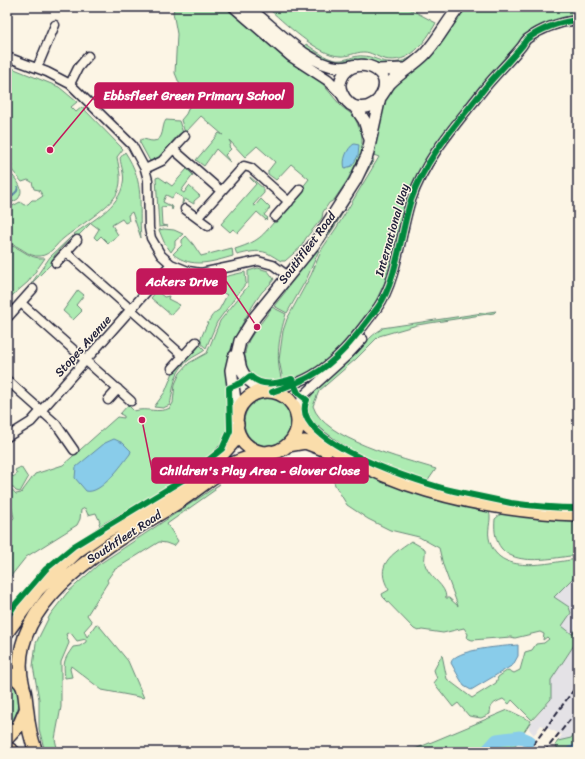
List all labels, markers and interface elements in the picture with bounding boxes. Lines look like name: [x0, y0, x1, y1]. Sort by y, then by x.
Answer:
callout: Ebbsfleet Green Primary School: [95, 83, 293, 108]
text: Ebbsfleet Green Primary School: [103, 84, 286, 107]
street label: International Way: [368, 180, 416, 280]
street label: Southfleet Road: [272, 206, 342, 289]
callout: Ackers Drive: [137, 269, 226, 294]
text: Ackers Drive: [145, 270, 219, 293]
street label: Stopes Avenue: [49, 310, 117, 382]
callout: Children's Play Area - Glover Close: [152, 458, 368, 483]
text: Children's Play Area - Glover Close: [159, 459, 361, 482]
street label: Southfleet Road: [82, 504, 167, 570]

